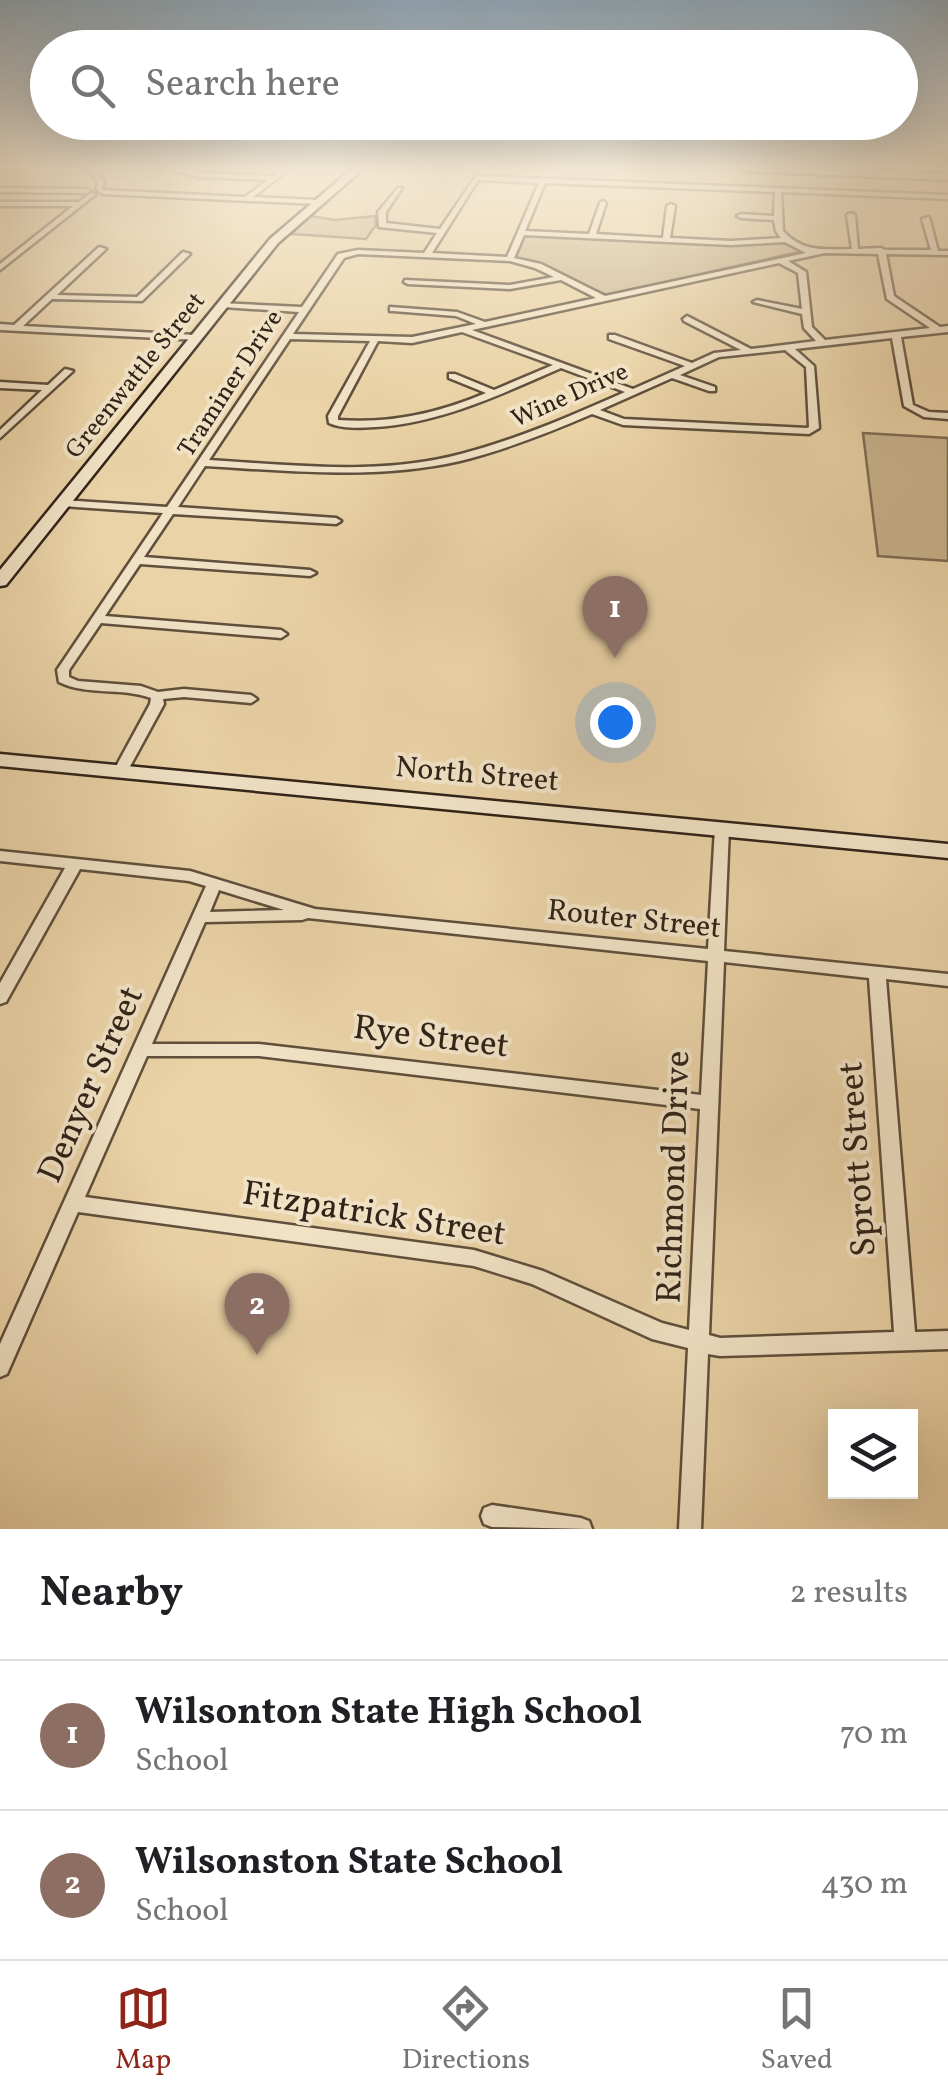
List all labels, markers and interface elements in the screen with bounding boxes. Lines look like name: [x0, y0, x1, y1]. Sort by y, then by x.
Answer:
search box: [30, 30, 918, 140]
icon: search: [65, 58, 120, 113]
text: Search here: [145, 59, 340, 112]
street label: Greenwattle Street: [58, 285, 214, 467]
street label: Traminer Drive: [170, 303, 292, 465]
street label: Wine Drive: [506, 355, 634, 437]
pin: 1: [582, 576, 648, 658]
your location: [590, 697, 641, 748]
street label: North Street: [394, 747, 560, 803]
street label: Router Street: [545, 890, 723, 950]
street label: Denyer Street: [27, 979, 157, 1191]
street label: Rye Street: [350, 1005, 512, 1071]
street label: Richmond Drive: [647, 1050, 703, 1304]
street label: Sprott Street: [828, 1060, 890, 1258]
street label: Fitzpatrick Street: [239, 1170, 509, 1260]
pin: 2: [224, 1272, 290, 1355]
map controls: [828, 1409, 918, 1499]
button: layers: [828, 1409, 918, 1499]
text: Nearby: [40, 1565, 183, 1624]
text: 2 results: [790, 1572, 908, 1616]
text: Wilsonton State High School: [135, 1687, 642, 1740]
text: 1: [66, 1713, 79, 1757]
text: 70 m: [840, 1713, 908, 1757]
text: School: [135, 1740, 229, 1784]
text: Wilsonston State School: [135, 1837, 563, 1890]
text: 2: [64, 1863, 81, 1907]
text: 430 m: [820, 1863, 908, 1907]
text: School: [135, 1890, 229, 1934]
tab: Map: [115, 1981, 171, 2080]
tab: Directions: [402, 1981, 530, 2080]
tab: Saved: [761, 1981, 833, 2080]

